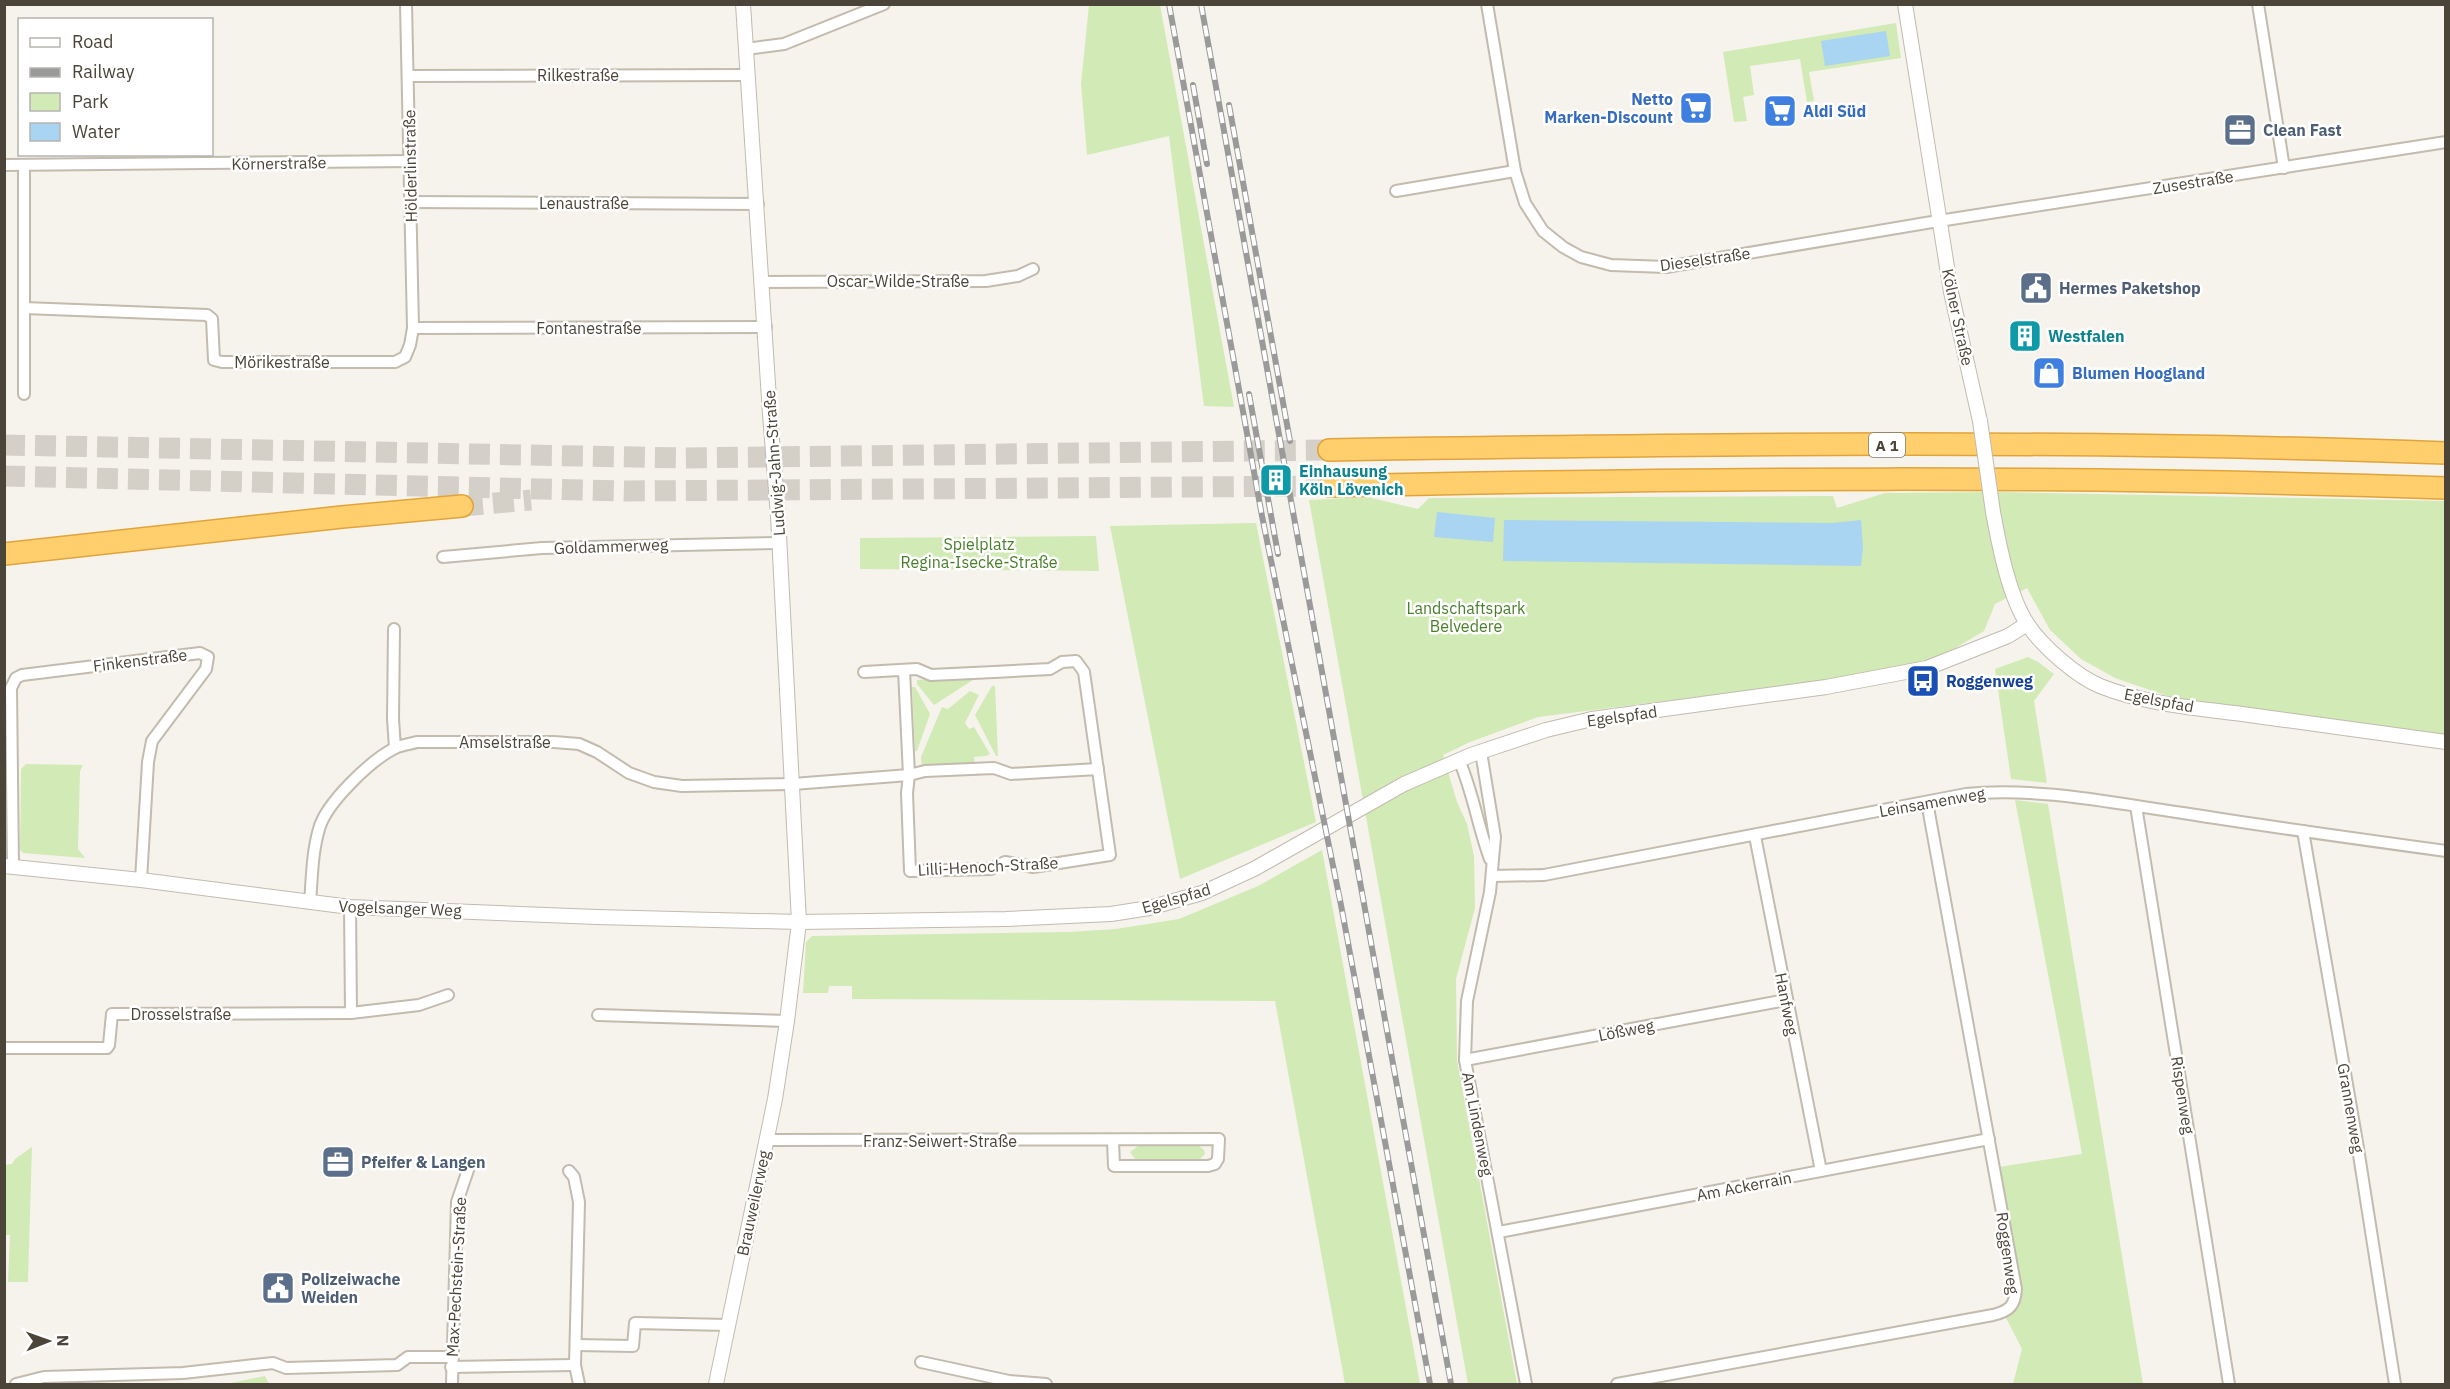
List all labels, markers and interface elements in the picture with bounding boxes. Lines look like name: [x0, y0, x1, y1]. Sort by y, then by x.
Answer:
legend: [18, 18, 213, 156]
text: Road: [72, 30, 113, 53]
text: Railway: [72, 60, 134, 83]
street label: Rilkestraße: [537, 65, 619, 85]
place label: Netto Marken-Discount: [1544, 89, 1673, 127]
text: Park: [72, 90, 109, 113]
supermarket icon: Netto Marken-Discount: [1678, 90, 1714, 126]
supermarket icon: Aldi Süd: [1762, 93, 1798, 129]
place label: Aldi Süd: [1803, 101, 1866, 121]
street label: Hölderlinstraße: [399, 109, 421, 223]
office icon: Clean Fast: [2222, 112, 2258, 148]
text: Water: [72, 120, 121, 143]
place label: Clean Fast: [2263, 120, 2342, 140]
street label: Körnerstraße: [231, 152, 327, 174]
street label: Zusestraße: [2151, 166, 2235, 198]
street label: Lenaustraße: [539, 193, 629, 213]
street label: Dieselstraße: [1658, 243, 1752, 275]
street label: Kölner Straße: [1938, 267, 1978, 368]
public building icon: Hermes Paketshop: [2018, 270, 2054, 306]
street label: Oscar-Wilde-Straße: [827, 271, 970, 291]
place label: Hermes Paketshop: [2059, 278, 2201, 298]
street label: Fontanestraße: [536, 318, 642, 338]
building icon: Westfalen: [2007, 318, 2043, 354]
place label: Westfalen: [2048, 326, 2124, 346]
street label: Mörikestraße: [234, 352, 330, 372]
shop icon: Blumen Hoogland: [2031, 355, 2067, 391]
place label: Blumen Hoogland: [2072, 363, 2205, 383]
street label: Ludwig-Jahn-Straße: [759, 389, 789, 537]
road number: A 1: [1869, 433, 1905, 457]
place label: Einhausung Köln Lövenich: [1299, 461, 1404, 499]
building icon: Einhausung Köln Lövenich: [1258, 462, 1294, 498]
street label: Goldammerweg: [553, 534, 669, 558]
park label: Spielplatz Regina-Isecke-Straße: [900, 534, 1058, 572]
park label: Landschaftspark Belvedere: [1406, 598, 1526, 636]
street label: Finkenstraße: [92, 644, 188, 676]
bus stop icon: Roggenweg: [1905, 663, 1941, 699]
place label: Roggenweg: [1946, 671, 2033, 691]
street label: Egelspfad: [2122, 683, 2196, 717]
street label: Egelspfad: [1586, 701, 1658, 731]
street label: Amselstraße: [459, 732, 551, 752]
street label: Leinsamenweg: [1877, 783, 1987, 821]
street label: Lilli-Henoch-Straße: [917, 852, 1059, 880]
street label: Egelspfad: [1139, 879, 1213, 917]
street label: Vogelsanger Weg: [338, 896, 462, 920]
street label: Hanfweg: [1771, 971, 1803, 1038]
street label: Drosselstraße: [131, 1004, 232, 1024]
street label: Lößweg: [1596, 1015, 1656, 1045]
street label: Rispenweg: [2167, 1055, 2199, 1136]
street label: Grannenweg: [2333, 1062, 2369, 1155]
street label: Am Lindenweg: [1458, 1070, 1498, 1178]
street label: Franz-Seiwert-Straße: [863, 1131, 1017, 1151]
office icon: Pfeifer & Langen: [320, 1144, 356, 1180]
street label: Brauweilerweg: [732, 1148, 774, 1258]
place label: Pfeifer & Langen: [361, 1152, 485, 1172]
street label: Am Ackerrain: [1695, 1167, 1793, 1205]
street label: Max-Pechstein-Straße: [442, 1196, 470, 1358]
street label: Roggenweg: [1992, 1210, 2024, 1296]
place label: Polizeiwache Weiden: [301, 1269, 400, 1307]
public building icon: Polizeiwache Weiden: [260, 1270, 296, 1306]
north arrow: [18, 1311, 78, 1371]
text: N: [53, 1335, 73, 1347]

